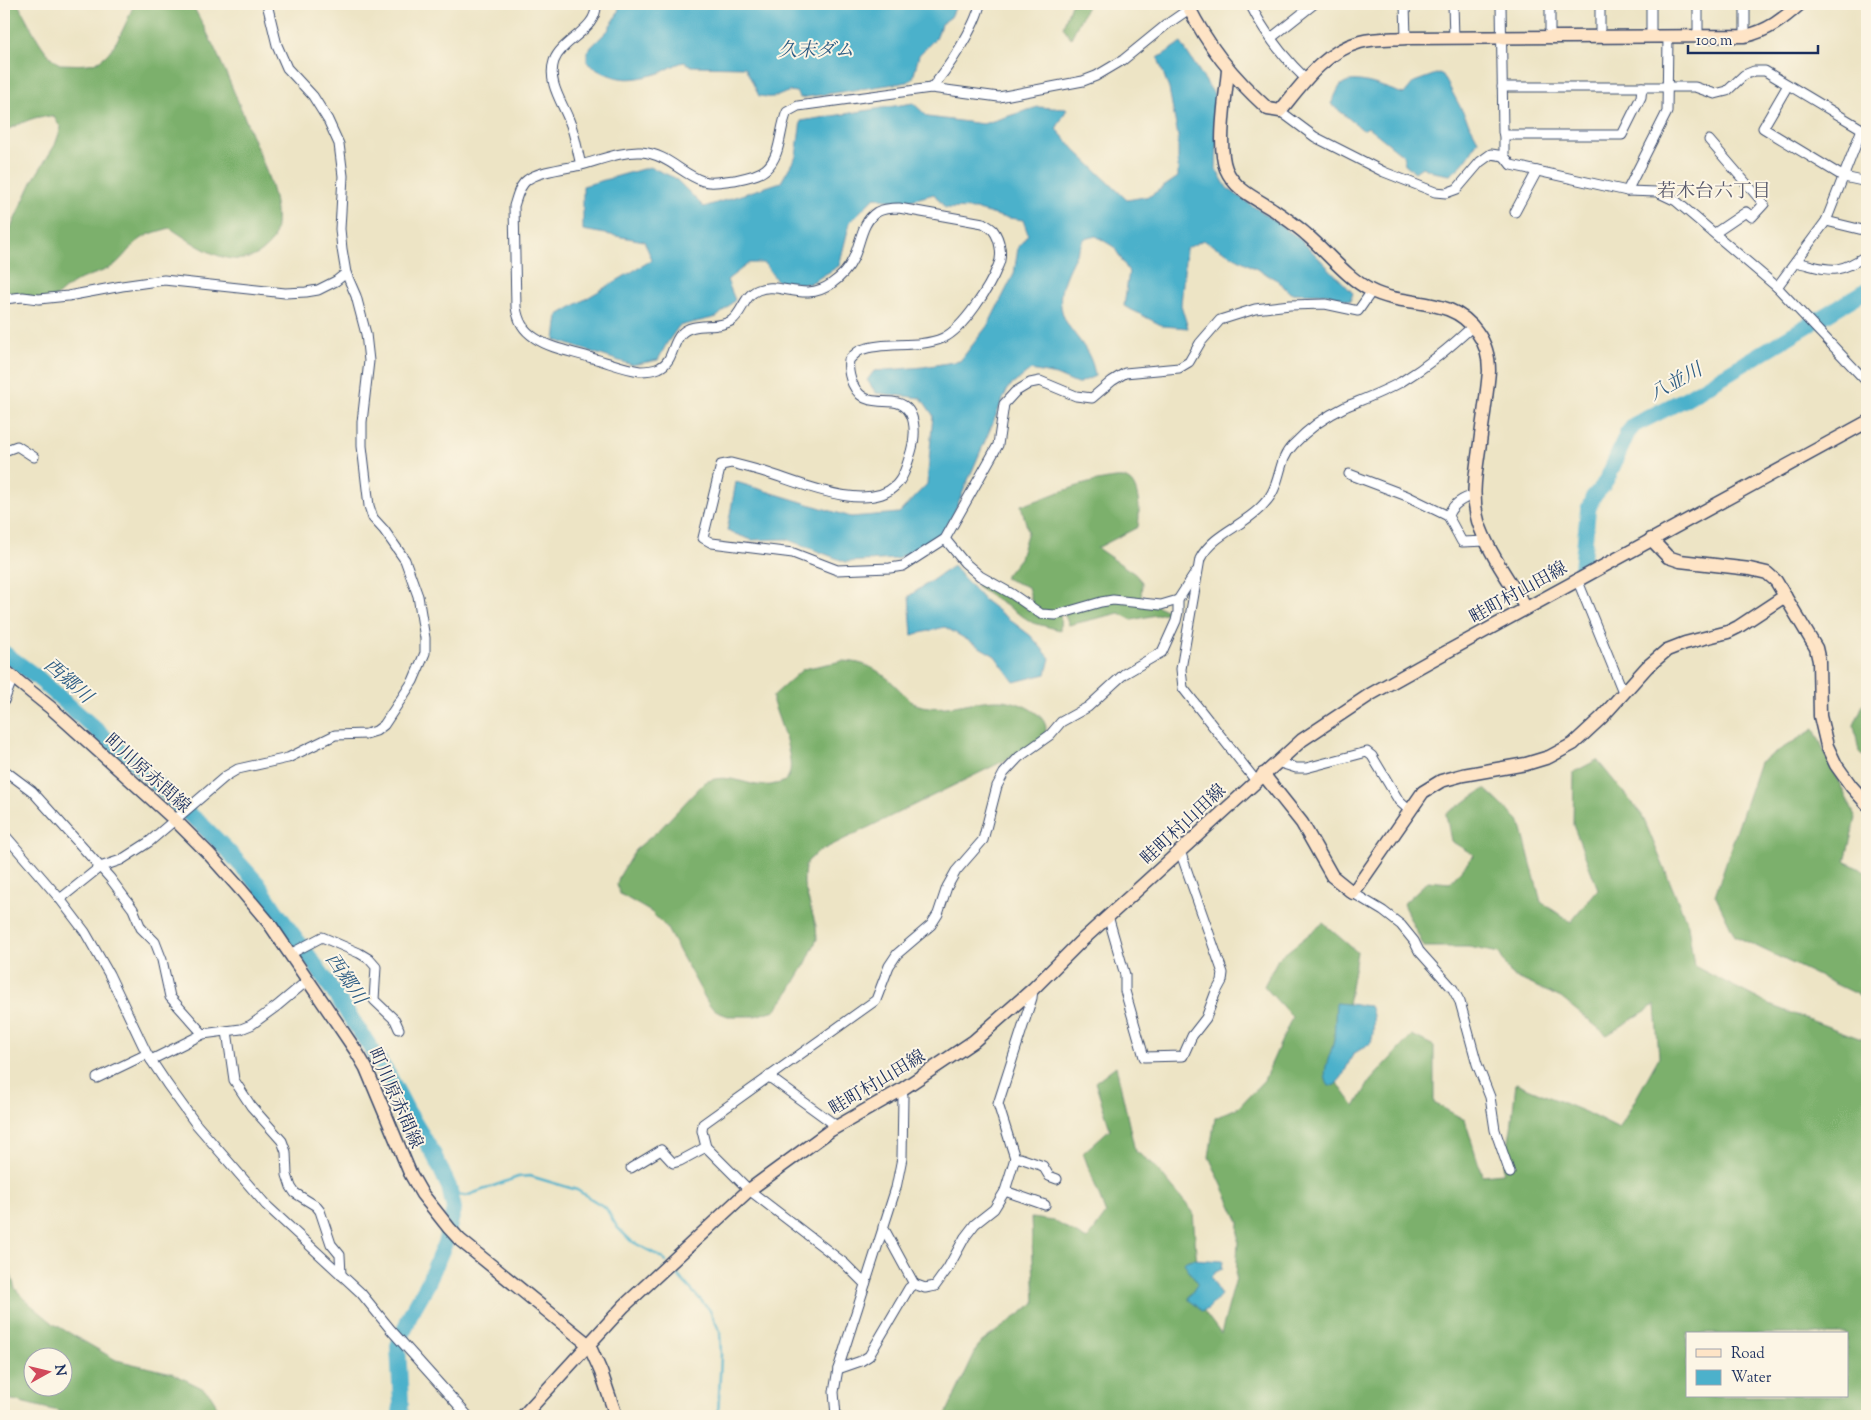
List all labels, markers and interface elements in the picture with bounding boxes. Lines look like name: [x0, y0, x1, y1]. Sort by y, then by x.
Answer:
scale bar: [1688, 22, 1818, 54]
text: 100 m: [1696, 31, 1733, 52]
water label: 久末ダム: [778, 38, 854, 65]
district label: 若木台六丁目: [1657, 179, 1771, 206]
water label: 八並川: [1645, 357, 1709, 409]
street label: 畦町村山田線: [1465, 556, 1573, 631]
water label: 西郷川: [37, 653, 99, 712]
street label: 町川原赤間線: [98, 729, 195, 820]
street label: 畦町村山田線: [1136, 779, 1233, 872]
water label: 西郷川: [318, 948, 373, 1012]
street label: 町川原赤間線: [360, 1044, 428, 1153]
street label: 畦町村山田線: [825, 1045, 931, 1123]
legend: [1686, 1332, 1848, 1398]
text: Road: [1731, 1344, 1765, 1365]
north arrow: [22, 1348, 72, 1398]
text: N: [48, 1364, 70, 1377]
text: Water: [1731, 1368, 1772, 1389]

